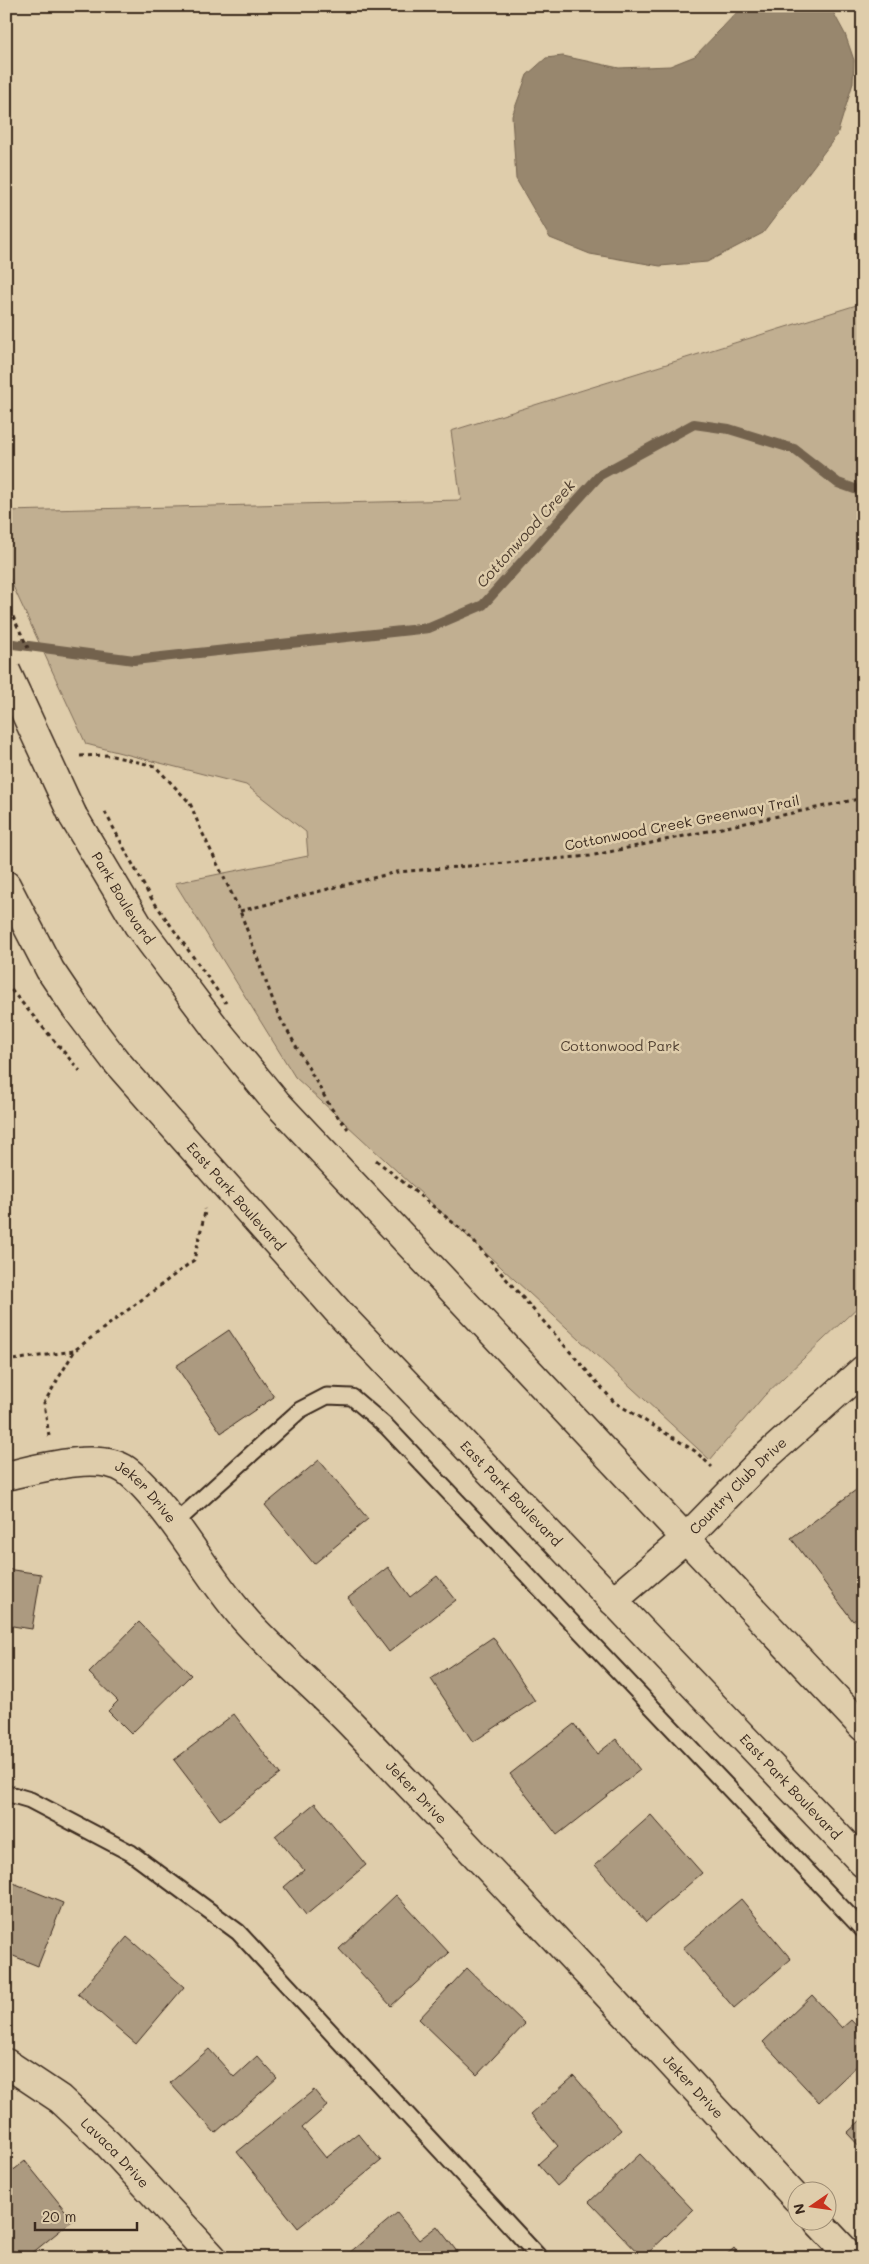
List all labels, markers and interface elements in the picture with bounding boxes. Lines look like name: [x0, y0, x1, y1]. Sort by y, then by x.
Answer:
water label: Cottonwood Creek: [471, 474, 580, 591]
street label: Cottonwood Creek Greenway Trail: [563, 790, 801, 855]
street label: Park Boulevard: [88, 848, 159, 948]
park label: Cottonwood Park: [560, 1036, 680, 1055]
street label: East Park Boulevard: [183, 1138, 290, 1255]
street label: Country Club Drive: [685, 1433, 790, 1538]
street label: East Park Boulevard: [456, 1436, 566, 1550]
street label: Jeker Drive: [112, 1456, 181, 1527]
street label: East Park Boulevard: [736, 1729, 846, 1843]
street label: Jeker Drive: [382, 1756, 452, 1828]
street label: Jeker Drive: [659, 2050, 728, 2122]
street label: Lavaca Drive: [77, 2113, 154, 2192]
north arrow: [786, 2182, 836, 2232]
scale bar: [35, 2199, 138, 2231]
text: N: [788, 2202, 809, 2216]
text: 20 m: [42, 2206, 76, 2226]

